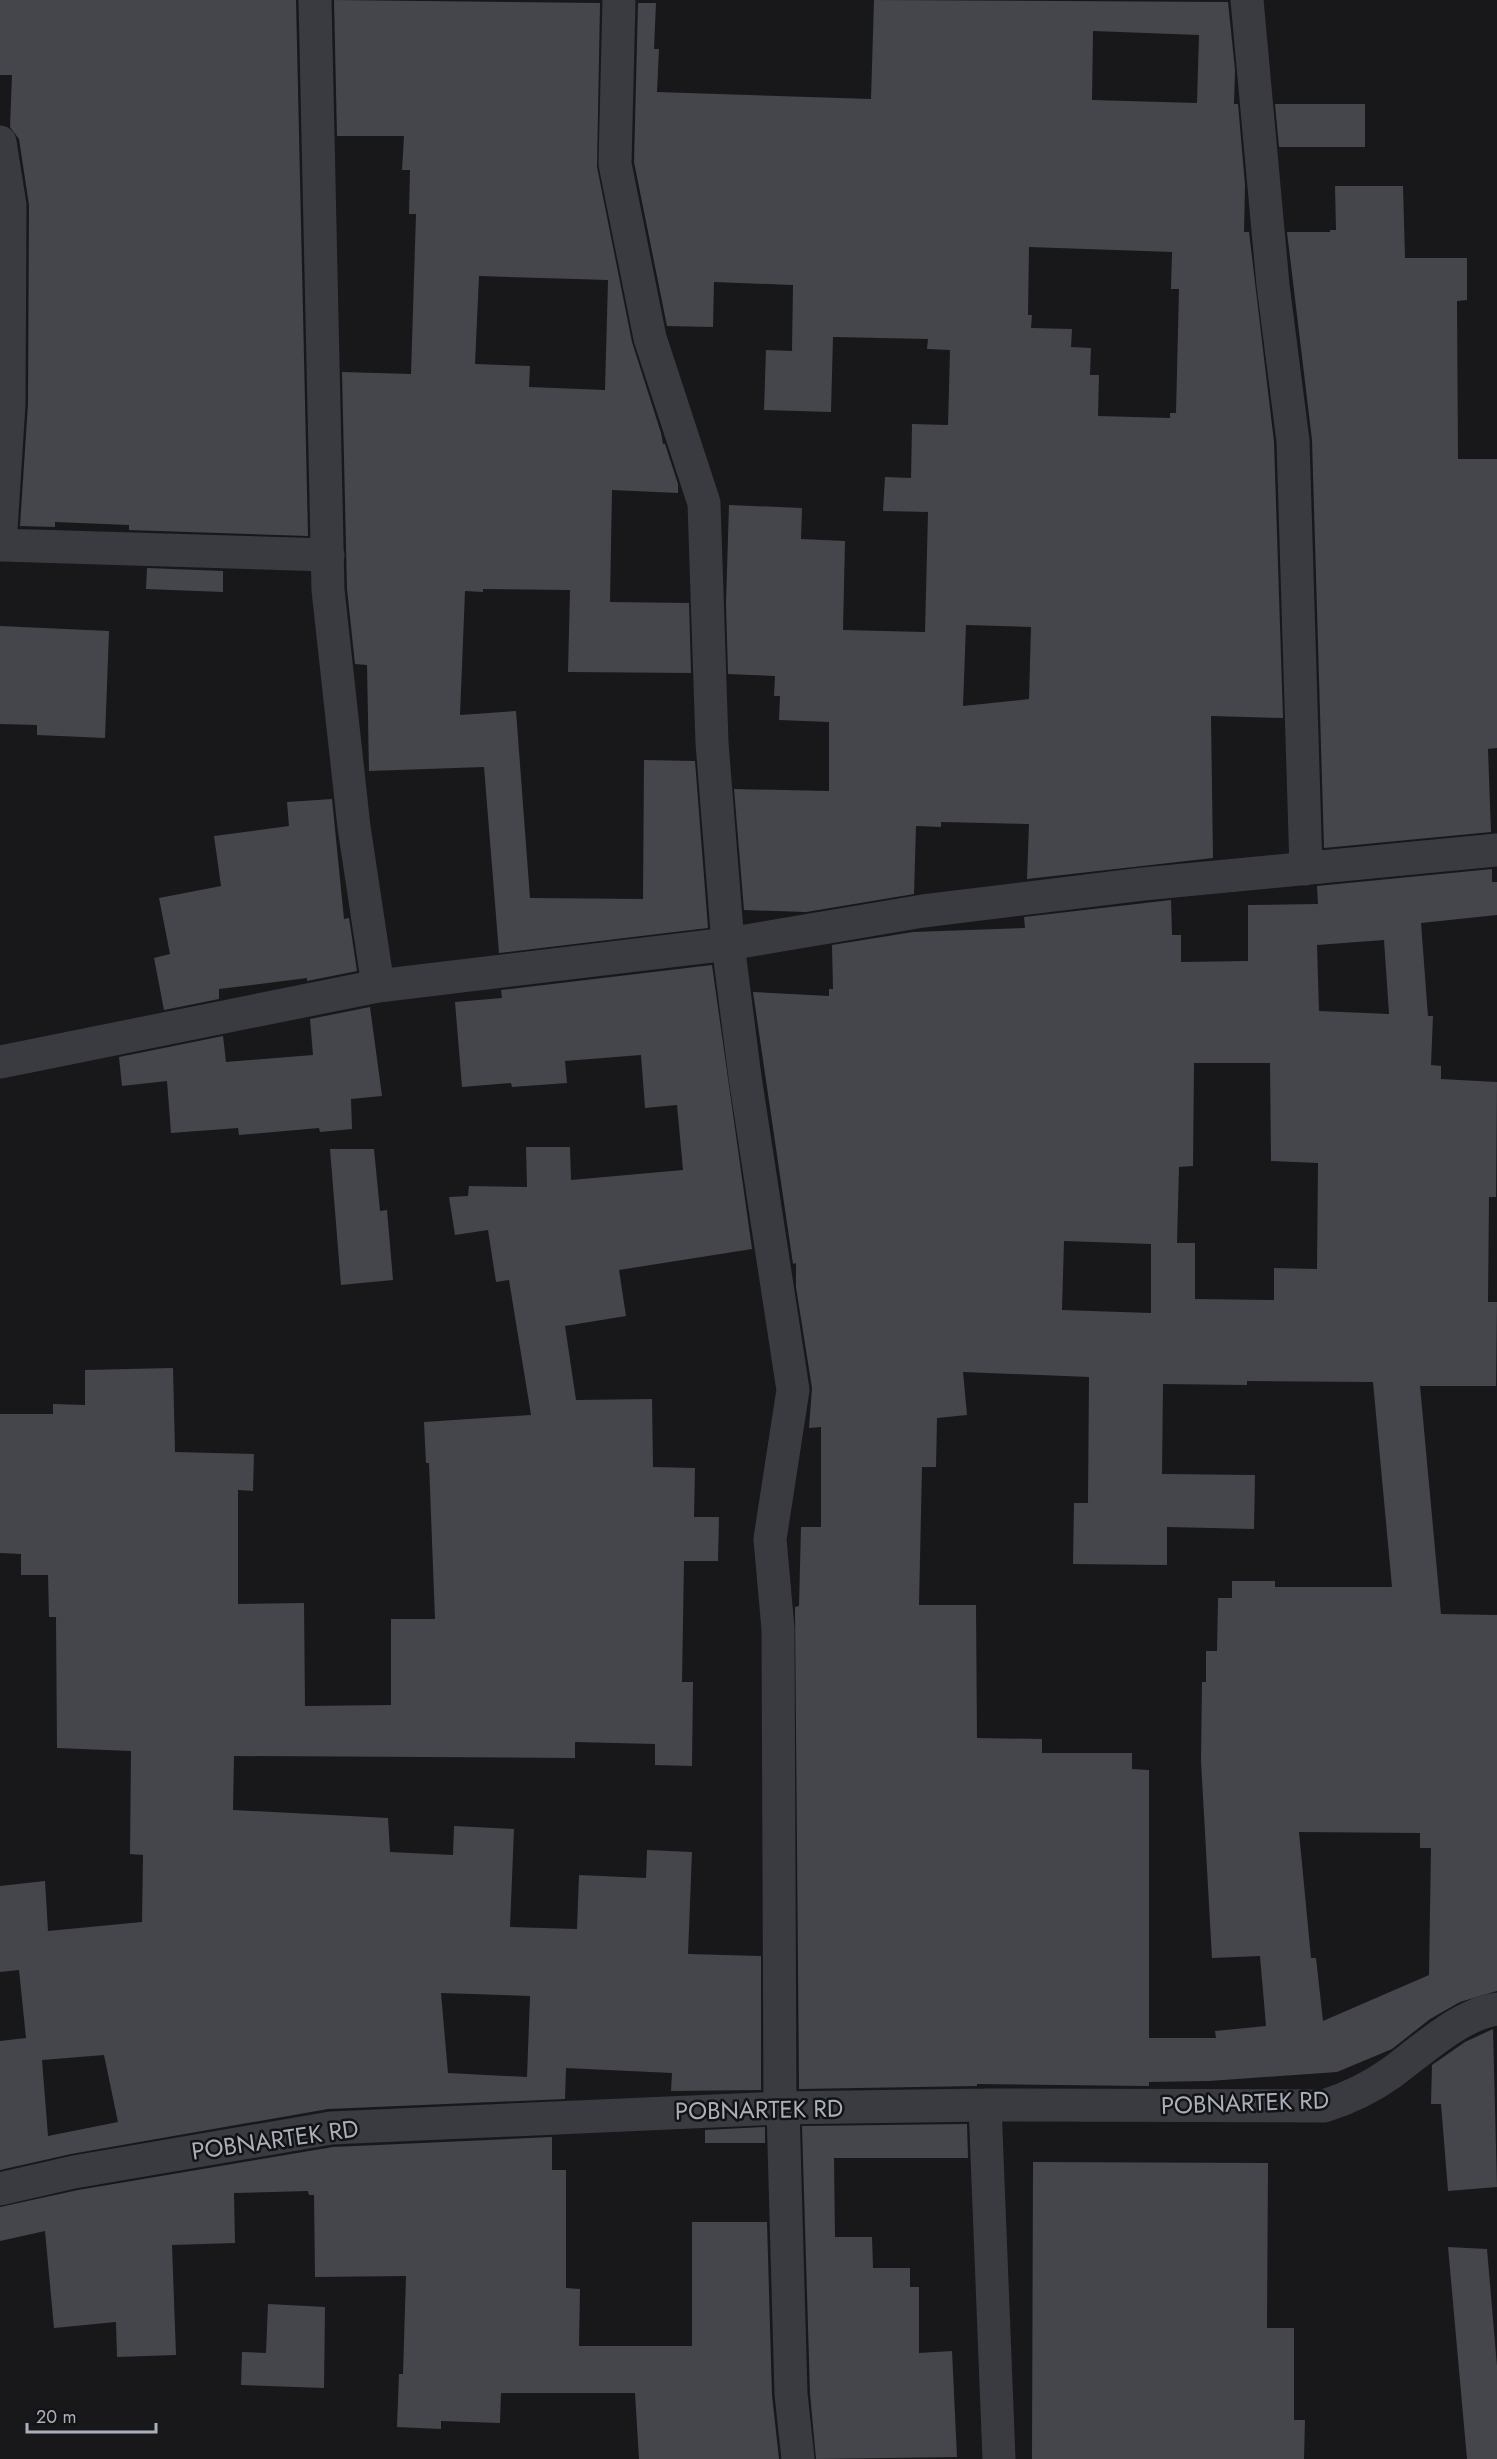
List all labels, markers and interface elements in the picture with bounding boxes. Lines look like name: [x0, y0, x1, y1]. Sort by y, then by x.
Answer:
street label: POBNARTEK RD: [1160, 2082, 1330, 2123]
street label: POBNARTEK RD: [675, 2091, 843, 2128]
street label: POBNARTEK RD: [189, 2110, 361, 2169]
scale bar: [27, 2396, 156, 2434]
text: 20 m: [36, 2404, 76, 2430]

